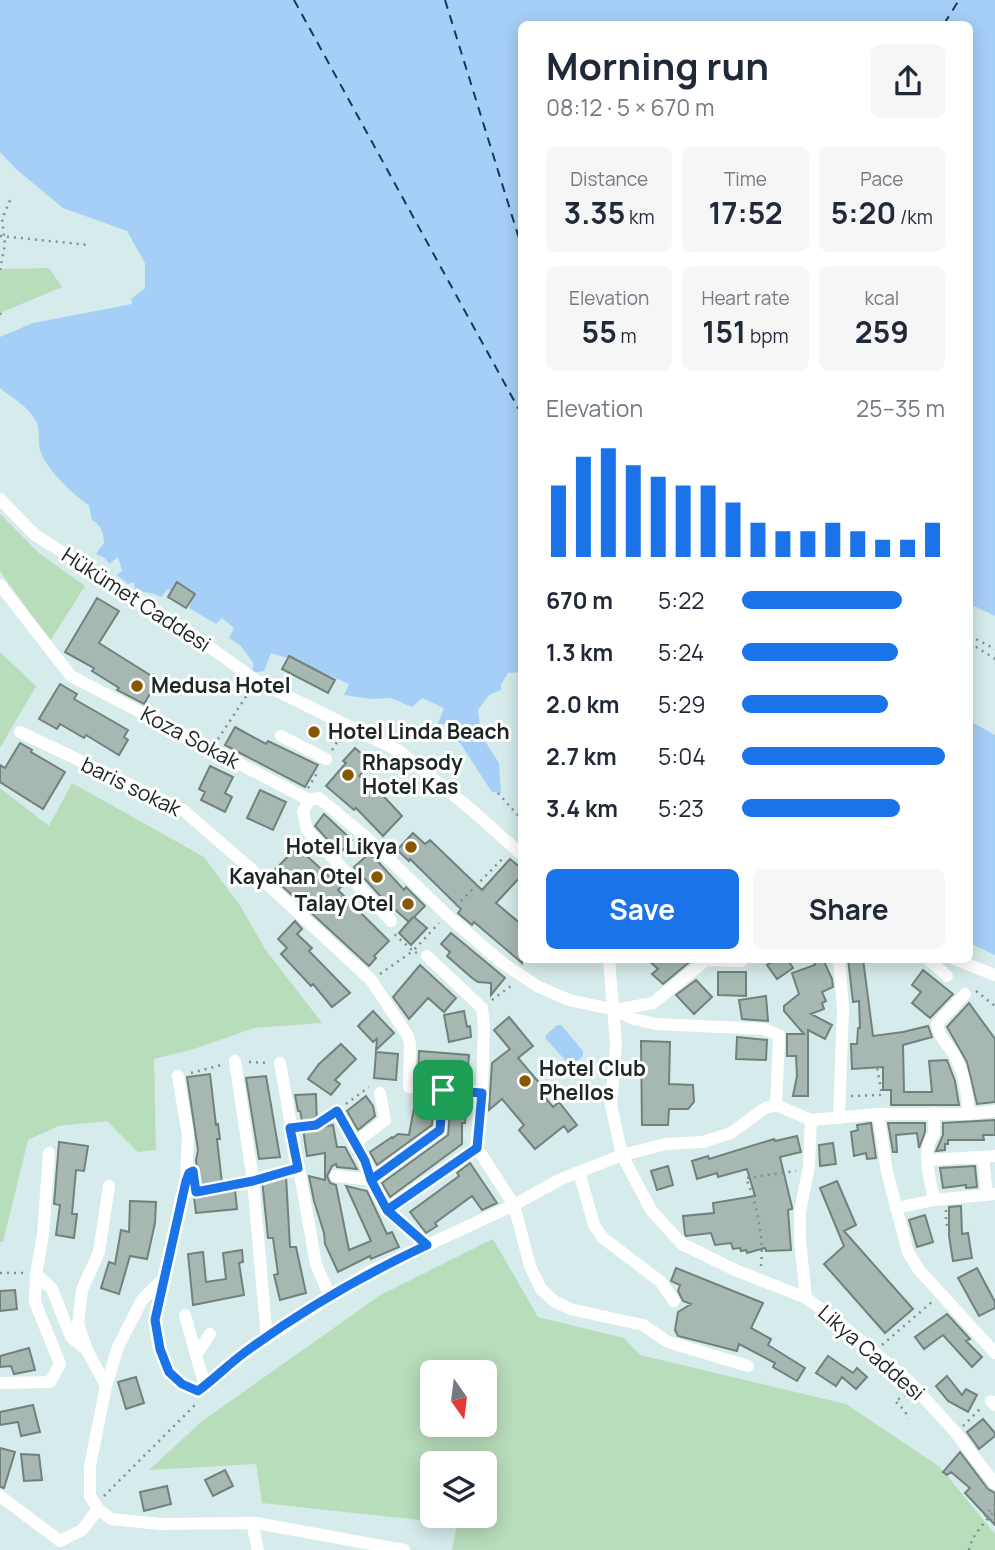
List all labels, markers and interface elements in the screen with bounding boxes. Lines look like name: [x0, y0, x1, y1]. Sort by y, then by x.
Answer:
text: Morning run: [546, 39, 769, 91]
button: share: [871, 44, 945, 118]
text: 08:12 · 5 × 670 m: [546, 91, 714, 123]
text: Distance: [570, 166, 648, 192]
text: Time: [724, 166, 767, 192]
text: Pace: [860, 166, 903, 192]
text: 3.35: [564, 192, 625, 233]
text: 17:52: [708, 192, 783, 233]
text: 5:20: [831, 192, 896, 233]
text: km: [625, 204, 655, 230]
text: /km: [896, 204, 933, 230]
text: Elevation: [569, 285, 649, 311]
text: Heart rate: [701, 285, 790, 311]
text: kcal: [864, 285, 899, 311]
text: 55: [582, 311, 617, 352]
text: 151: [702, 311, 746, 352]
text: 259: [855, 311, 909, 352]
text: m: [617, 323, 637, 349]
text: bpm: [746, 323, 789, 349]
text: Elevation: [546, 392, 643, 424]
text: 25–35 m: [856, 392, 945, 424]
street label: Hükümet Caddesi: [57, 541, 216, 658]
text: 670 m: [546, 584, 613, 616]
text: 5:22: [658, 584, 704, 616]
text: 1.3 km: [546, 636, 613, 668]
text: 5:24: [658, 636, 704, 668]
place label: Medusa Hotel: [151, 671, 291, 699]
marker: Medusa Hotel: [129, 678, 145, 694]
text: 2.0 km: [546, 688, 619, 720]
text: 5:29: [658, 688, 706, 720]
street label: Koza Sokak: [136, 699, 245, 775]
place label: Hotel Linda Beach: [328, 717, 510, 745]
marker: Hotel Linda Beach: [306, 724, 322, 740]
text: 2.7 km: [546, 740, 617, 772]
text: 5:04: [658, 740, 706, 772]
place label: Rhapsody Hotel Kas: [362, 748, 463, 800]
street label: baris sokak: [77, 750, 187, 823]
marker: Rhapsody Hotel Kas: [340, 767, 356, 783]
text: 3.4 km: [546, 792, 618, 824]
text: 5:23: [658, 792, 704, 824]
place label: Hotel Likya: [286, 832, 397, 860]
marker: Hotel Likya: [403, 839, 419, 855]
place label: Kayahan Otel: [229, 862, 363, 890]
marker: Kayahan Otel: [369, 869, 385, 885]
button: Save: [546, 869, 739, 949]
button: Share: [753, 869, 945, 949]
place label: Talay Otel: [295, 889, 394, 917]
marker: Talay Otel: [400, 896, 416, 912]
place label: Hotel Club Phellos: [539, 1054, 646, 1106]
pin: [413, 1060, 473, 1120]
icon: arrive: [424, 1071, 462, 1109]
marker: Hotel Club Phellos: [517, 1073, 533, 1089]
street label: Likya Caddesi: [813, 1298, 931, 1406]
north arrow: [420, 1360, 497, 1437]
map controls: [420, 1360, 497, 1528]
button: layers: [420, 1451, 497, 1528]

